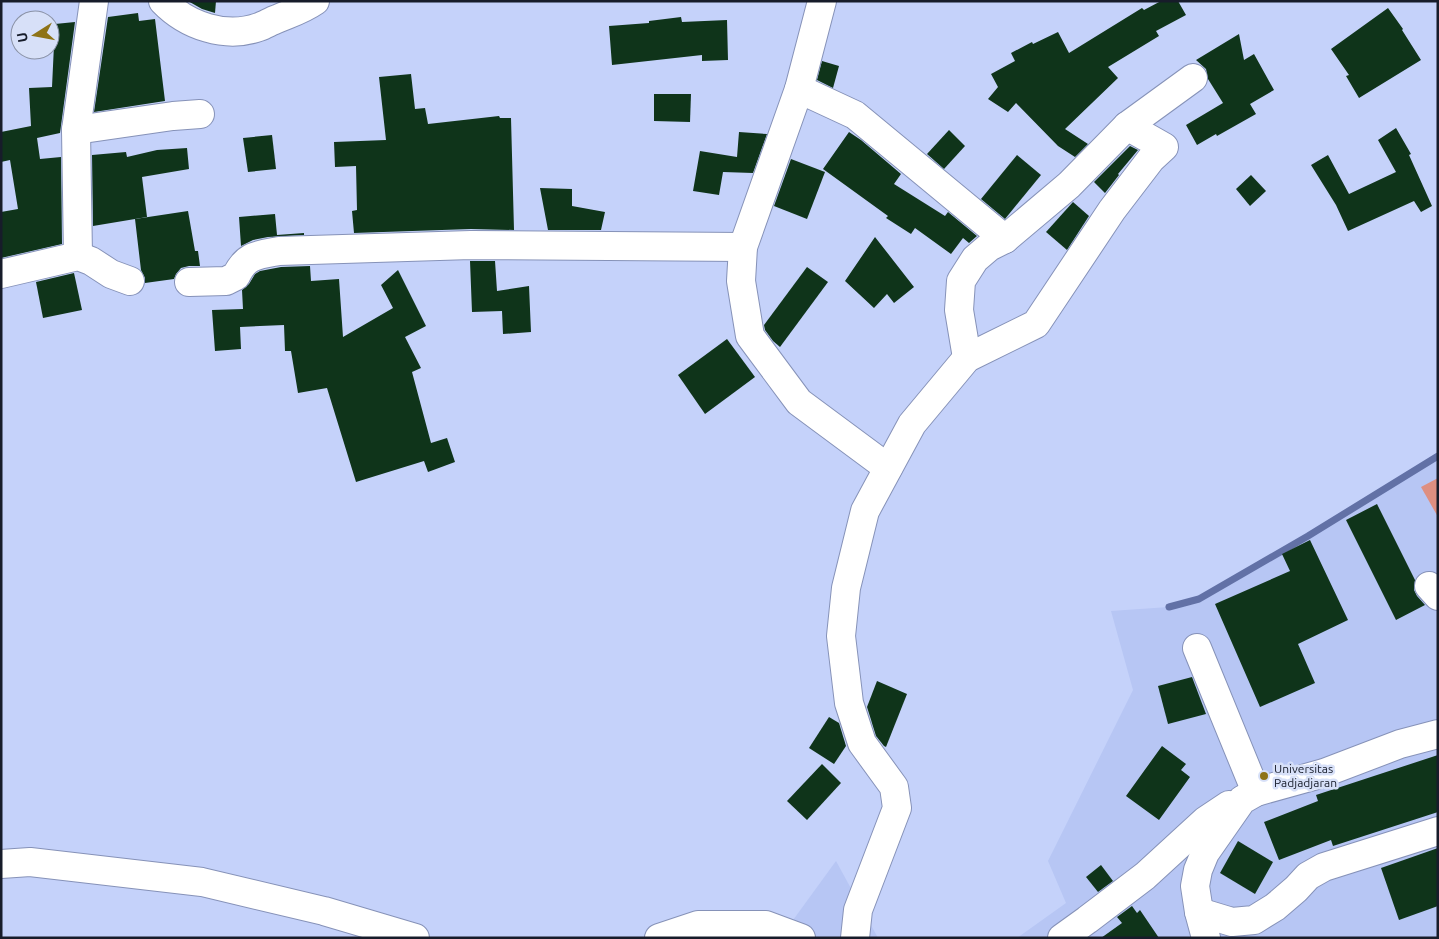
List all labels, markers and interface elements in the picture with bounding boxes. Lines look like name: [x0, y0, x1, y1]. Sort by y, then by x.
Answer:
north arrow: [10, 10, 60, 60]
text: U: [13, 31, 31, 44]
place label: Universitas Padjadjaran: [1274, 762, 1337, 789]
marker: Universitas Padjadjaran: [1258, 770, 1270, 782]

